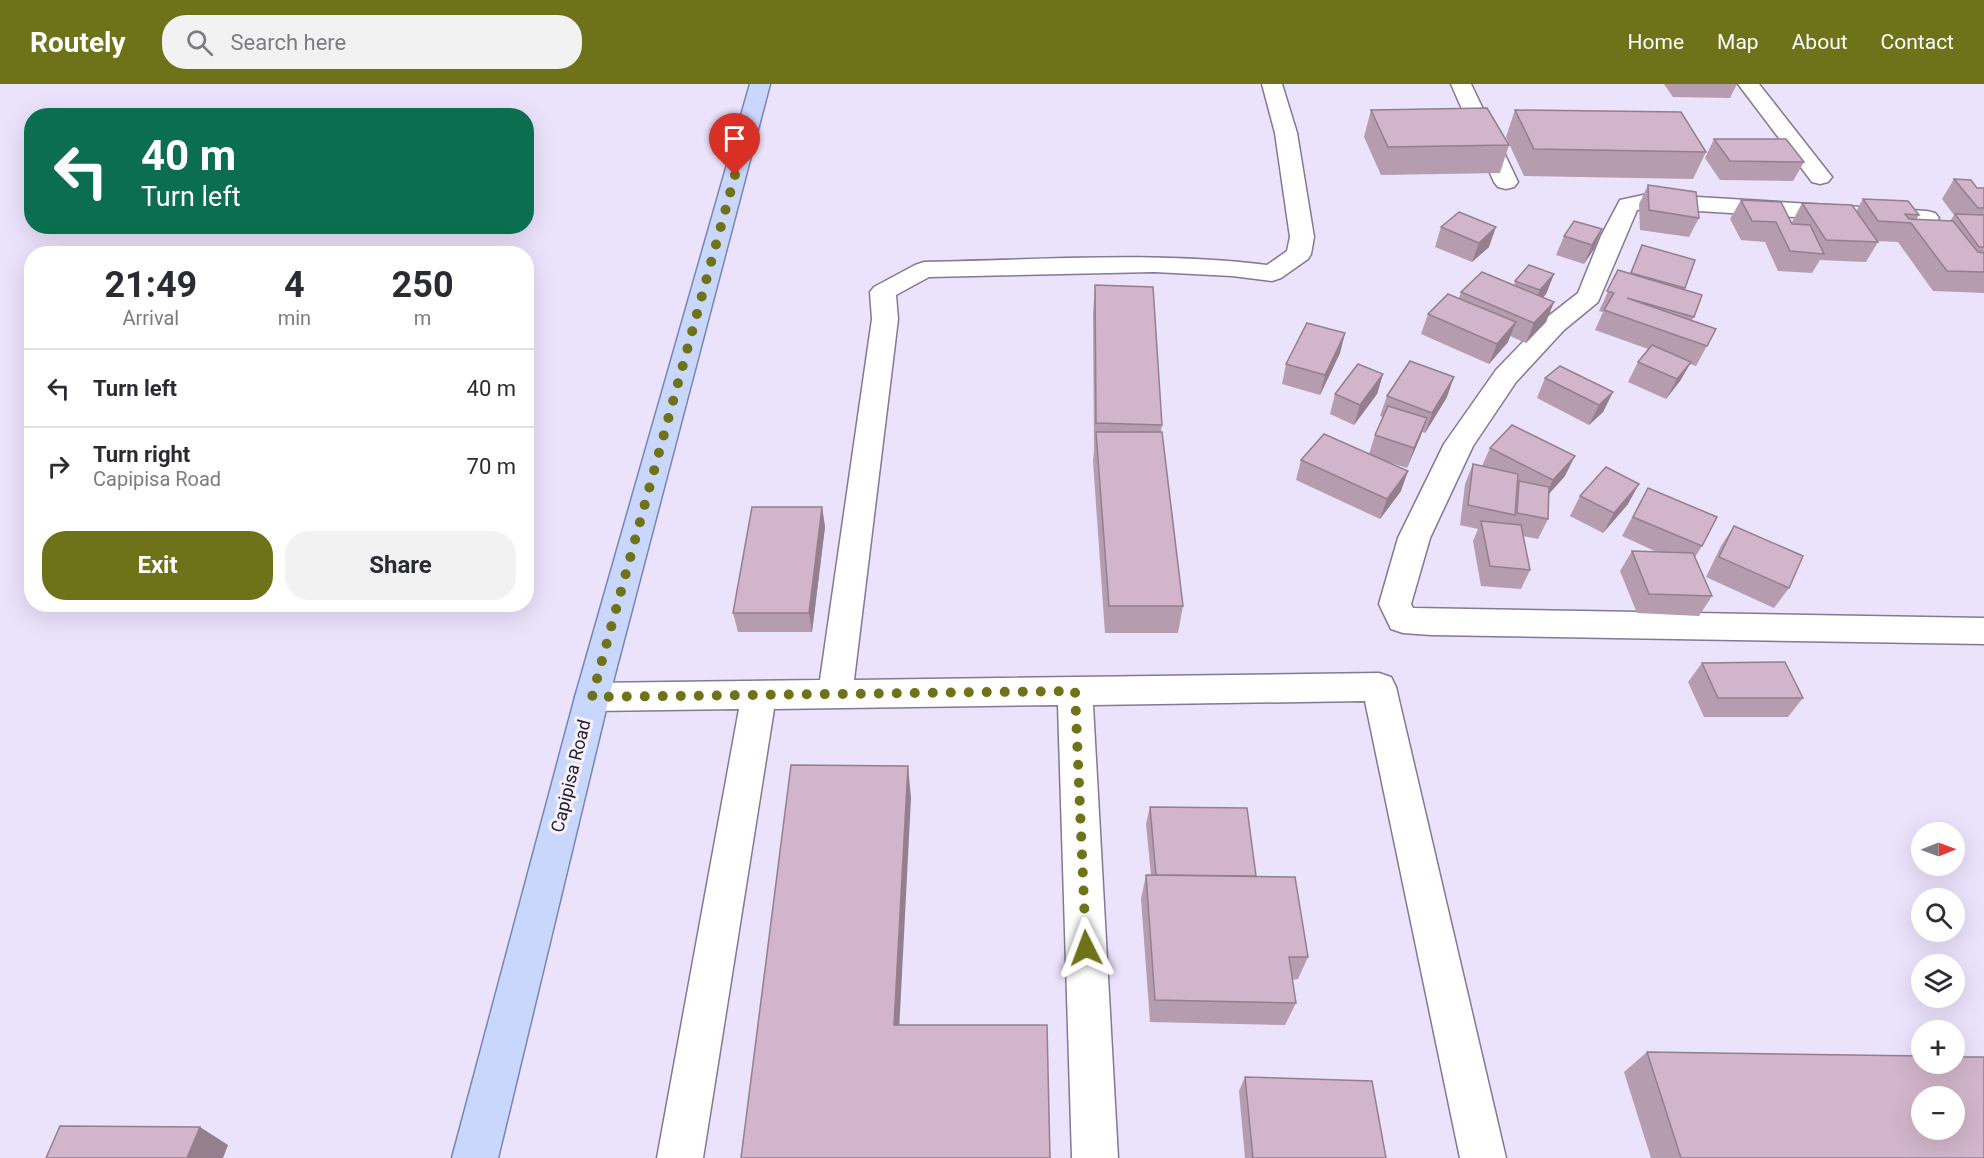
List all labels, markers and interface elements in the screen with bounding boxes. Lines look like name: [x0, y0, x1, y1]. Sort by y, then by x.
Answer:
search box: [162, 15, 582, 69]
text: Routely: [30, 26, 126, 59]
icon: search: [183, 26, 216, 59]
text: Search here: [231, 30, 346, 55]
text: Home: [1628, 30, 1684, 54]
text: Map: [1717, 30, 1759, 54]
text: About: [1792, 30, 1848, 54]
text: Contact: [1881, 30, 1954, 54]
pin: [709, 113, 760, 175]
icon: arrive: [718, 122, 751, 155]
text: 40 m: [141, 131, 236, 180]
icon: left: [42, 132, 120, 210]
text: Turn left: [141, 181, 241, 213]
text: 21:49: [104, 264, 197, 306]
text: 4: [284, 264, 305, 306]
text: 250: [392, 264, 454, 306]
text: Arrival: [122, 306, 179, 330]
text: min: [278, 306, 311, 330]
text: m: [414, 306, 431, 330]
icon: left: [42, 372, 75, 405]
text: Turn left: [93, 376, 177, 401]
text: 40 m: [467, 376, 516, 401]
text: Turn right: [93, 442, 190, 467]
icon: right: [42, 450, 75, 483]
text: 70 m: [467, 454, 516, 479]
text: Capipisa Road: [93, 467, 221, 491]
button: Exit: [42, 531, 273, 600]
button: Share: [285, 531, 516, 600]
street label: Capipisa Road: [546, 717, 595, 834]
north arrow: [1911, 822, 1965, 876]
map controls: [1911, 822, 1965, 1140]
button: search: [1911, 888, 1965, 942]
position arrow: [1054, 916, 1118, 980]
button: layers: [1911, 954, 1965, 1008]
button: +: [1911, 1020, 1965, 1074]
button: −: [1911, 1086, 1965, 1140]

